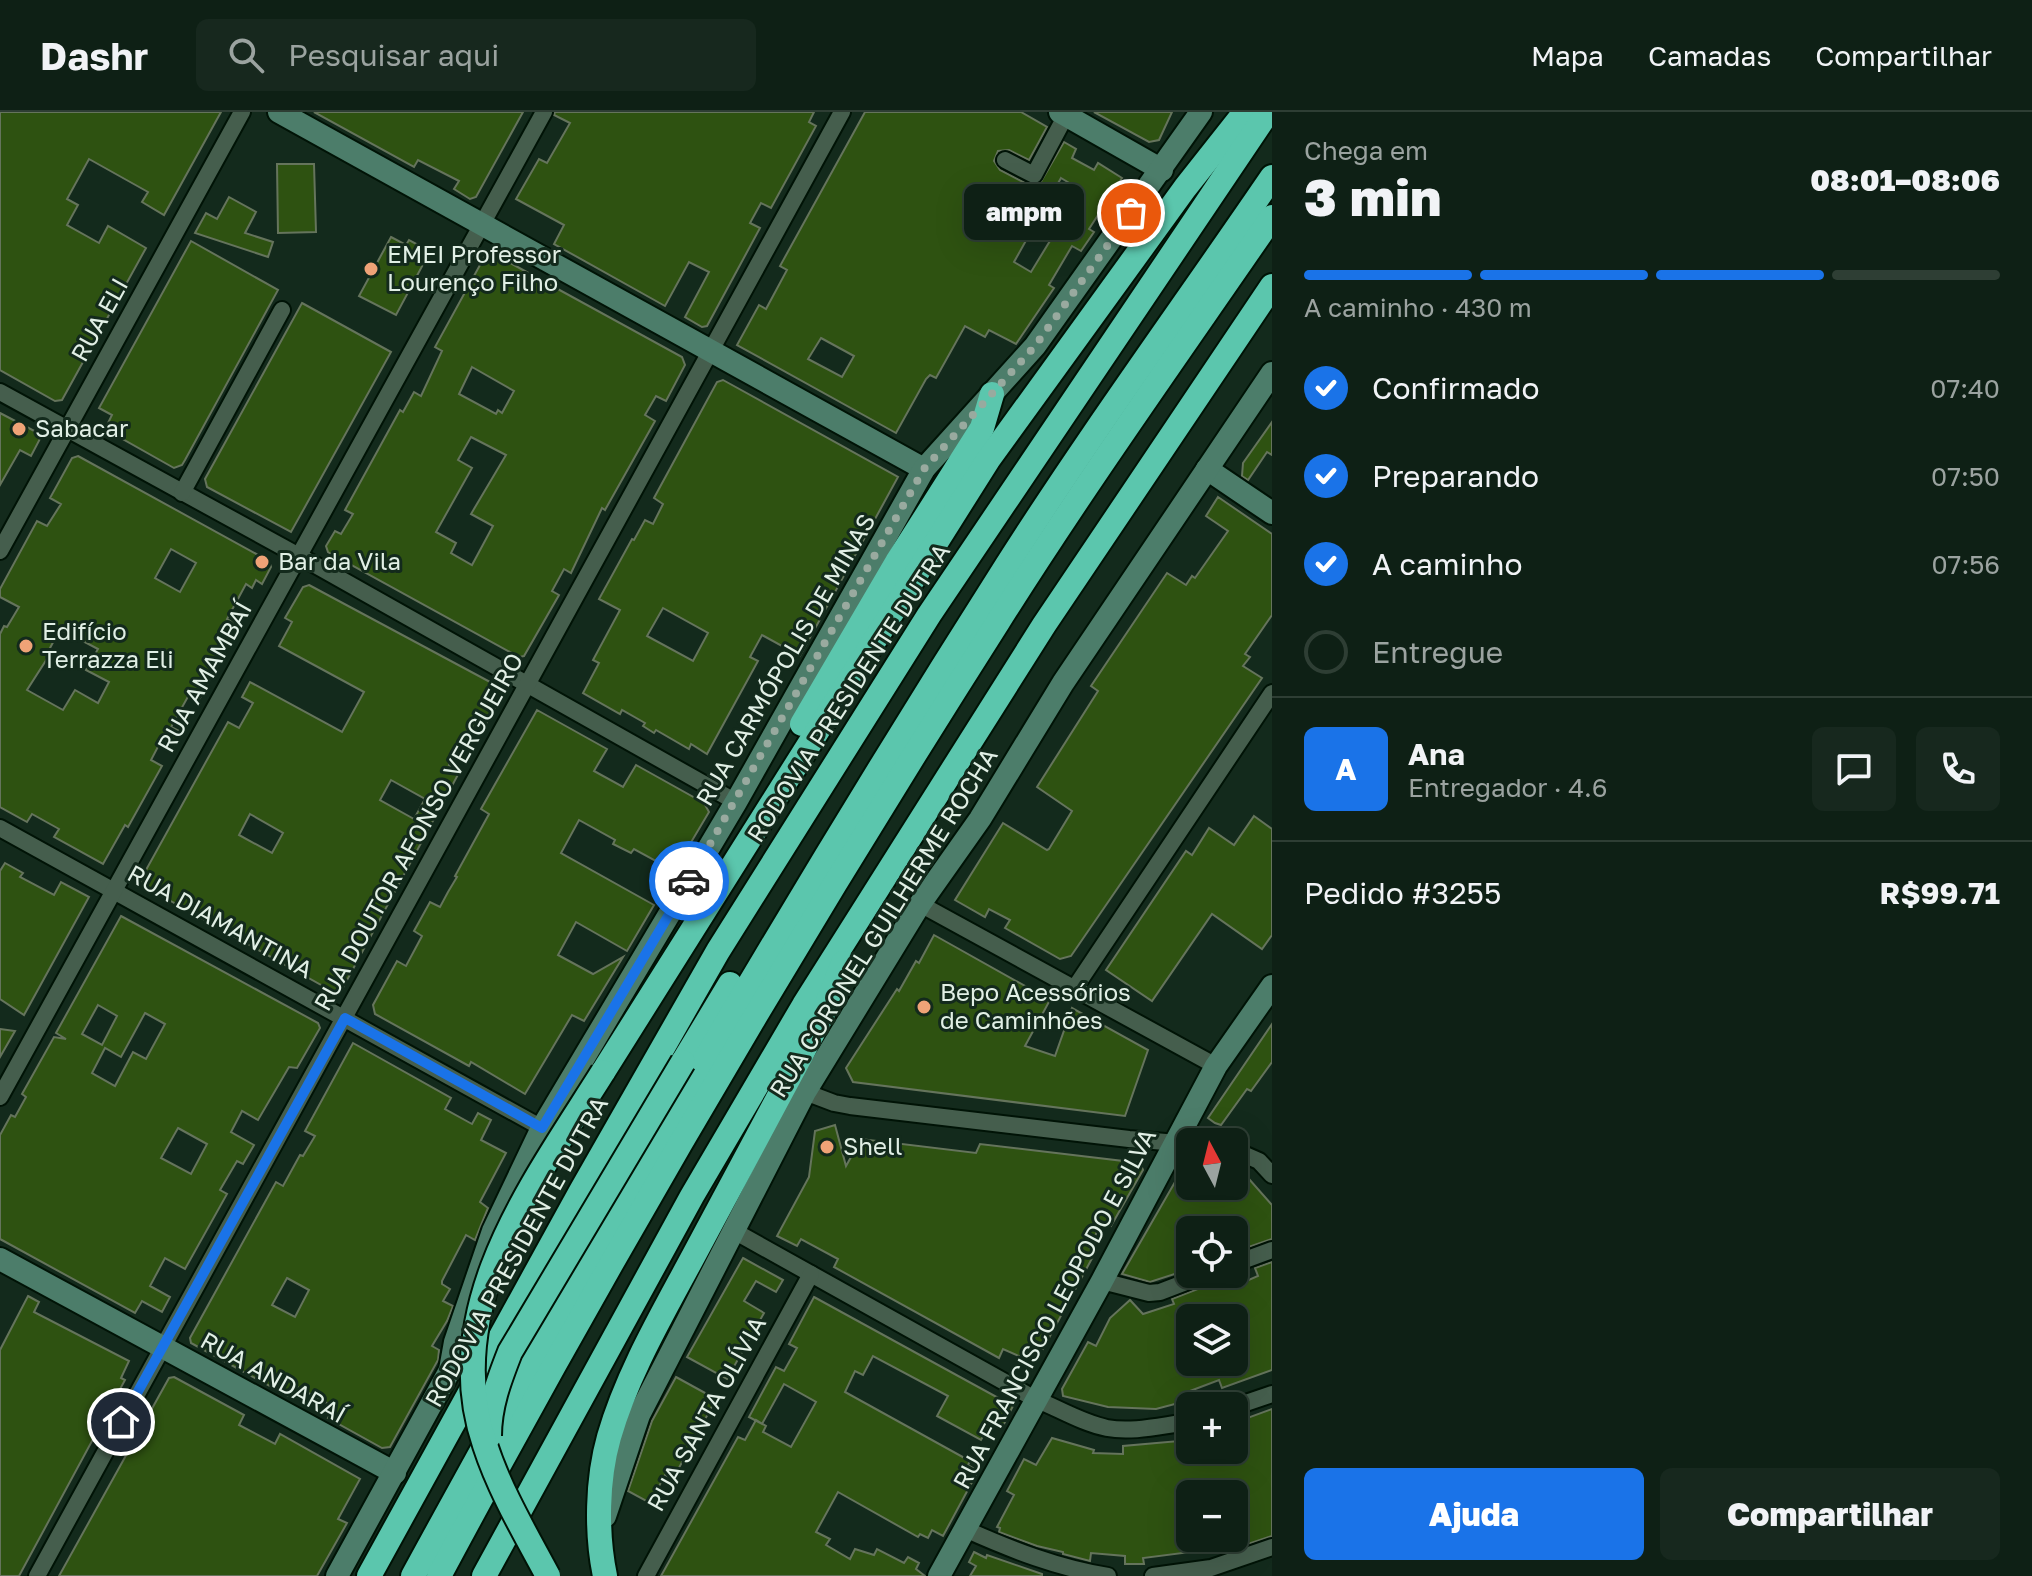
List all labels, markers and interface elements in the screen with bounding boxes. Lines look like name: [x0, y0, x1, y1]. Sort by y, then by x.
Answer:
search box: [196, 19, 756, 91]
text: Dashr: [40, 33, 148, 78]
icon: search: [224, 33, 268, 77]
text: Pesquisar aqui: [288, 37, 499, 73]
text: Mapa: [1531, 39, 1604, 72]
text: Camadas: [1648, 39, 1771, 72]
text: Compartilhar: [1815, 39, 1992, 72]
text: Chega em: [1304, 135, 1428, 166]
text: 08:01–08:06: [1810, 162, 2000, 198]
text: 3 min: [1304, 165, 1441, 227]
pin: [1097, 179, 1165, 247]
callout: ampm: [963, 185, 1083, 241]
icon: bag: [1109, 191, 1153, 235]
text: ampm: [986, 196, 1062, 227]
place label: EMEI Professor Lourenço Filho: [387, 239, 561, 296]
marker: EMEI Professor Lourenço Filho: [362, 260, 380, 278]
street label: RUA ELI: [64, 273, 133, 366]
text: A caminho · 430 m: [1304, 292, 1532, 323]
icon: check: [1304, 366, 1348, 410]
text: Confirmado: [1372, 370, 1540, 406]
text: 07:40: [1930, 373, 2000, 404]
place label: Sabacar: [35, 413, 128, 442]
marker: Sabacar: [10, 420, 28, 438]
icon: check: [1304, 454, 1348, 498]
text: Preparando: [1372, 458, 1539, 494]
text: 07:50: [1931, 461, 2000, 492]
street label: RUA CARMÓPOLIS DE MINAS: [689, 508, 880, 811]
street label: RODOVIA PRESIDENTE DUTRA: [740, 537, 955, 847]
icon: check: [1304, 542, 1348, 586]
place label: Bar da Vila: [278, 546, 401, 575]
text: A caminho: [1372, 546, 1522, 582]
text: 07:56: [1931, 549, 2000, 580]
marker: Bar da Vila: [253, 553, 271, 571]
street label: RUA AMAMBAÍ: [150, 595, 258, 757]
place label: Edifício Terrazza Eli: [42, 616, 174, 673]
text: Entregue: [1372, 634, 1503, 670]
marker: Edifício Terrazza Eli: [17, 637, 35, 655]
street label: RUA DOUTOR AFONSO VERGUEIRO: [307, 647, 528, 1015]
button: chat: [1812, 727, 1896, 811]
button: phone: [1916, 727, 2000, 811]
text: Ana: [1408, 736, 1465, 772]
street label: RUA CORONEL GUILHERME ROCHA: [763, 742, 1003, 1102]
text: A: [1335, 751, 1357, 787]
text: Entregador · 4.6: [1408, 772, 1608, 803]
courier: [649, 841, 729, 921]
street label: RUA DIAMANTINA: [123, 858, 318, 984]
icon: car: [667, 859, 711, 903]
text: Pedido #3255: [1304, 875, 1501, 911]
text: R$99.71: [1880, 875, 2000, 911]
place label: Bepo Acessórios de Caminhões: [940, 977, 1131, 1034]
marker: Bepo Acessórios de Caminhões: [915, 998, 933, 1016]
street label: RODOVIA PRESIDENTE DUTRA: [418, 1091, 613, 1411]
street label: RUA FRANCISCO LEOPODO E SILVA: [946, 1123, 1161, 1493]
north arrow: [1176, 1128, 1248, 1200]
map controls: [1176, 1128, 1248, 1552]
place label: Shell: [843, 1131, 902, 1160]
marker: Shell: [818, 1138, 836, 1156]
button: locate: [1176, 1216, 1248, 1288]
button: layers: [1176, 1304, 1248, 1376]
street label: RUA SANTA OLÍVIA: [640, 1311, 771, 1516]
street label: RUA ANDARAÍ: [196, 1325, 353, 1429]
pin: [87, 1388, 155, 1456]
button: +: [1176, 1392, 1248, 1464]
icon: home: [99, 1400, 143, 1444]
button: Ajuda: [1304, 1468, 1644, 1560]
button: Compartilhar: [1660, 1468, 2000, 1560]
button: −: [1176, 1480, 1248, 1552]

